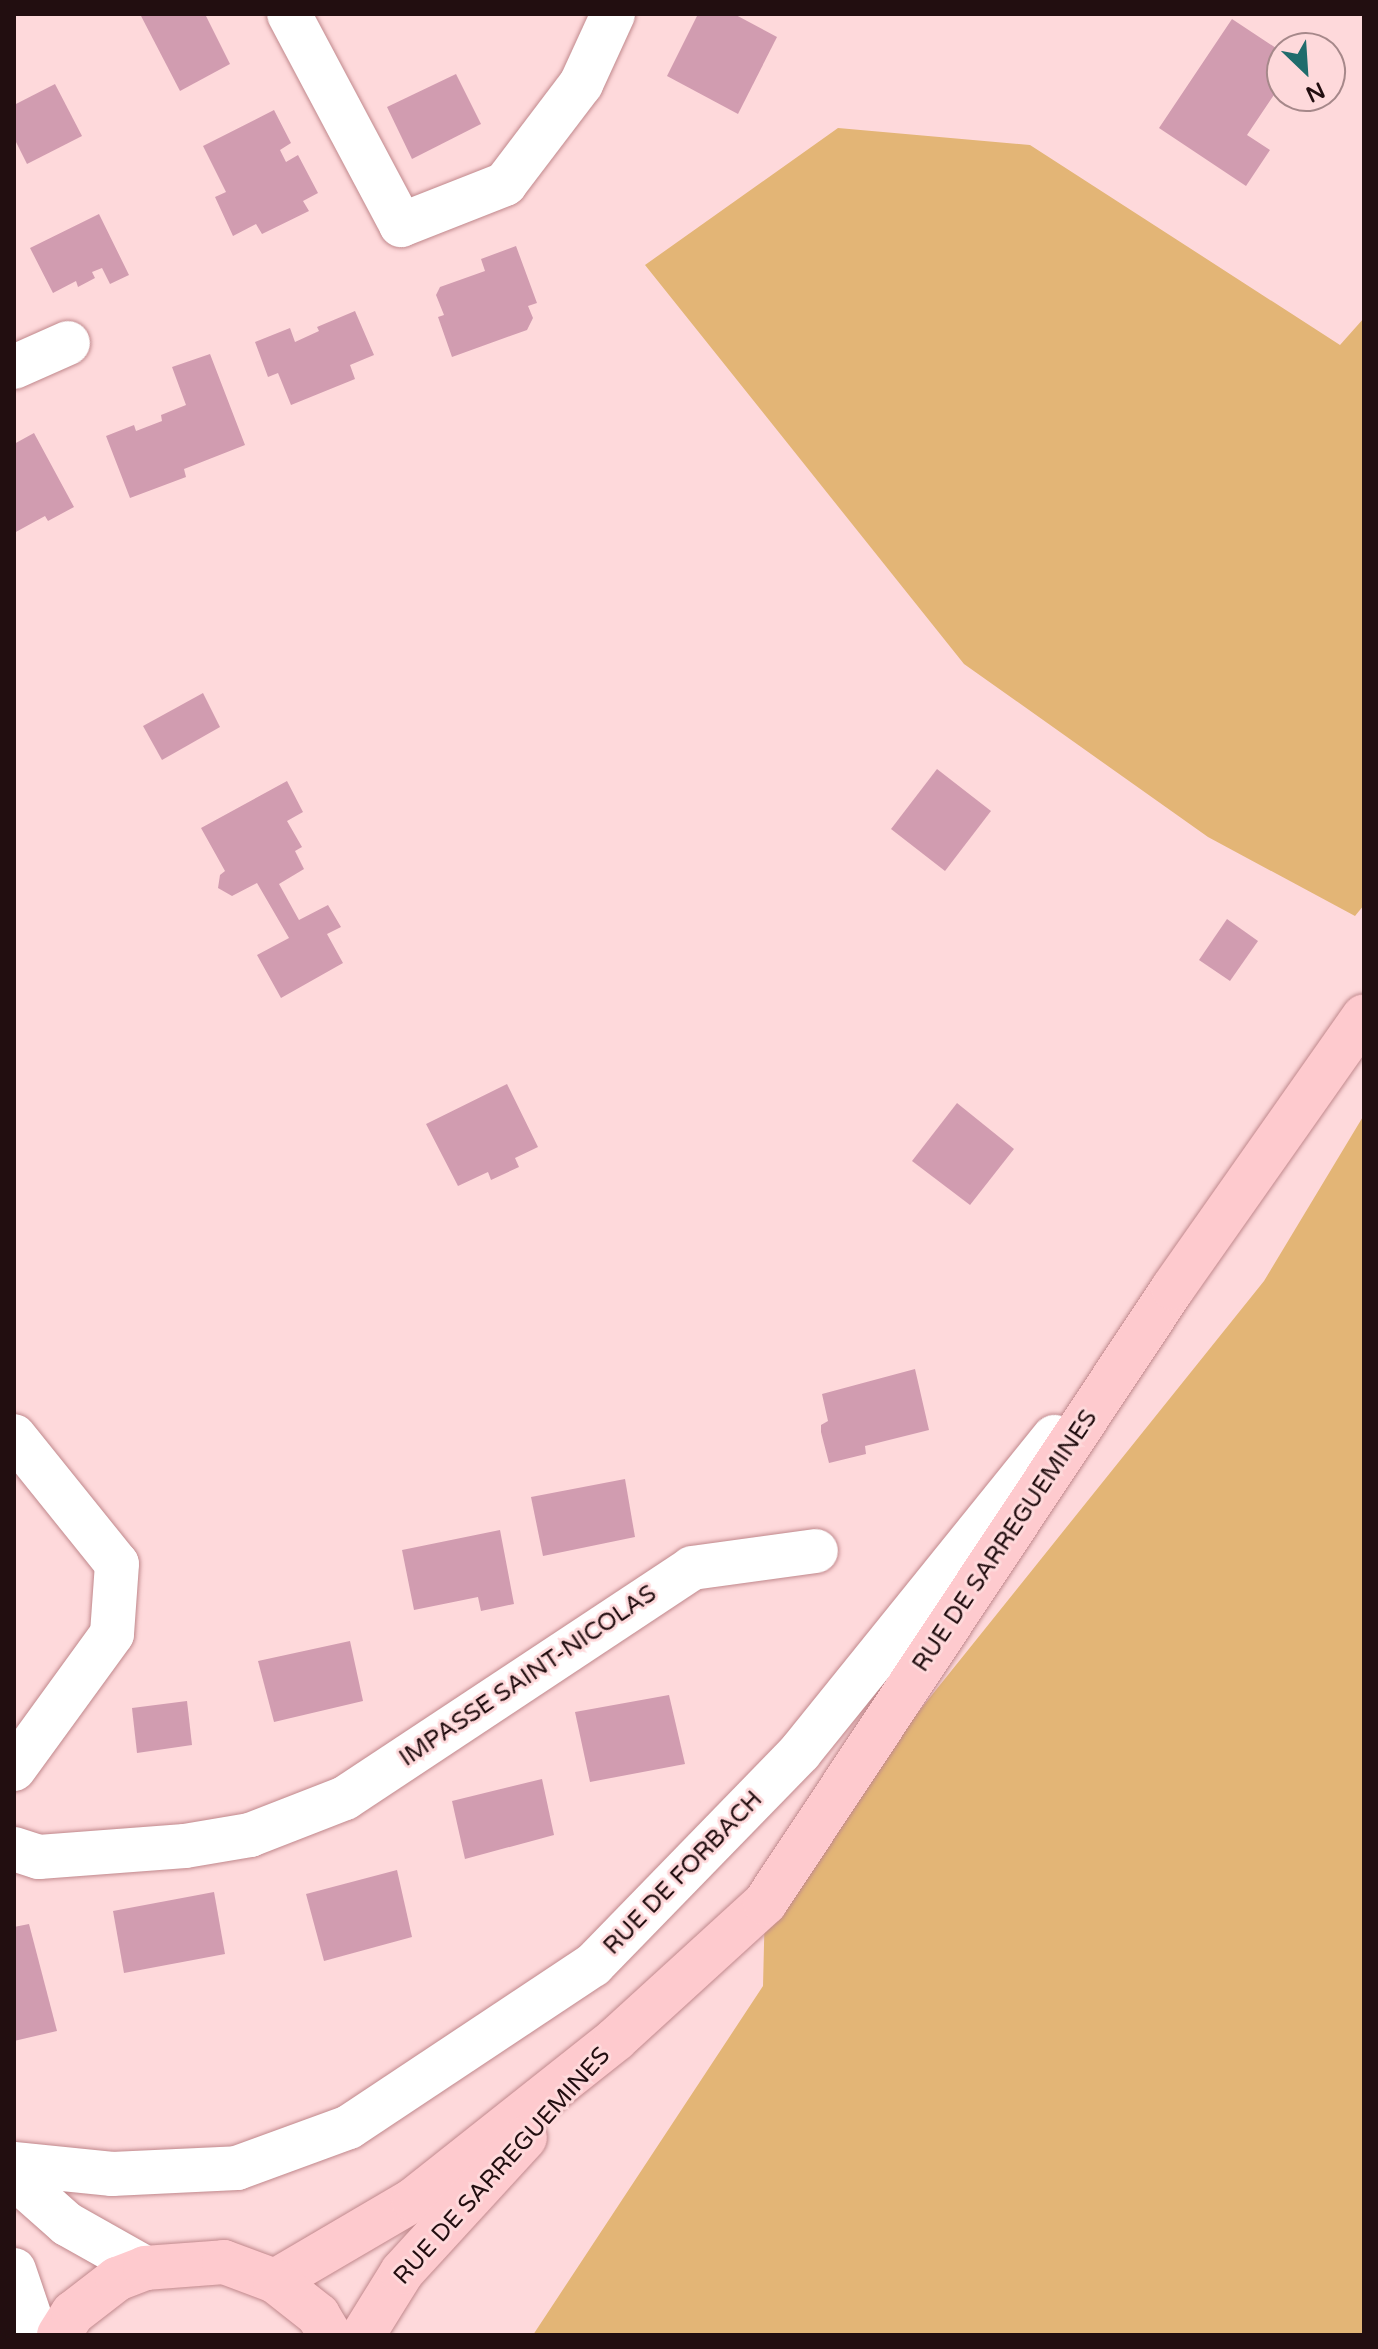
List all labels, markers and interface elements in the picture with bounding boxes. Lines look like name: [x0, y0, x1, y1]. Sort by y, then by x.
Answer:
north arrow: [1266, 32, 1346, 112]
text: N: [1302, 76, 1329, 107]
street label: RUE DE SARREGUEMINES: [907, 1405, 1103, 1677]
street label: IMPASSE SAINT-NICOLAS: [394, 1579, 662, 1773]
street label: RUE DE FORBACH: [598, 1785, 768, 1961]
street label: RUE DE SARREGUEMINES: [388, 2041, 616, 2291]

